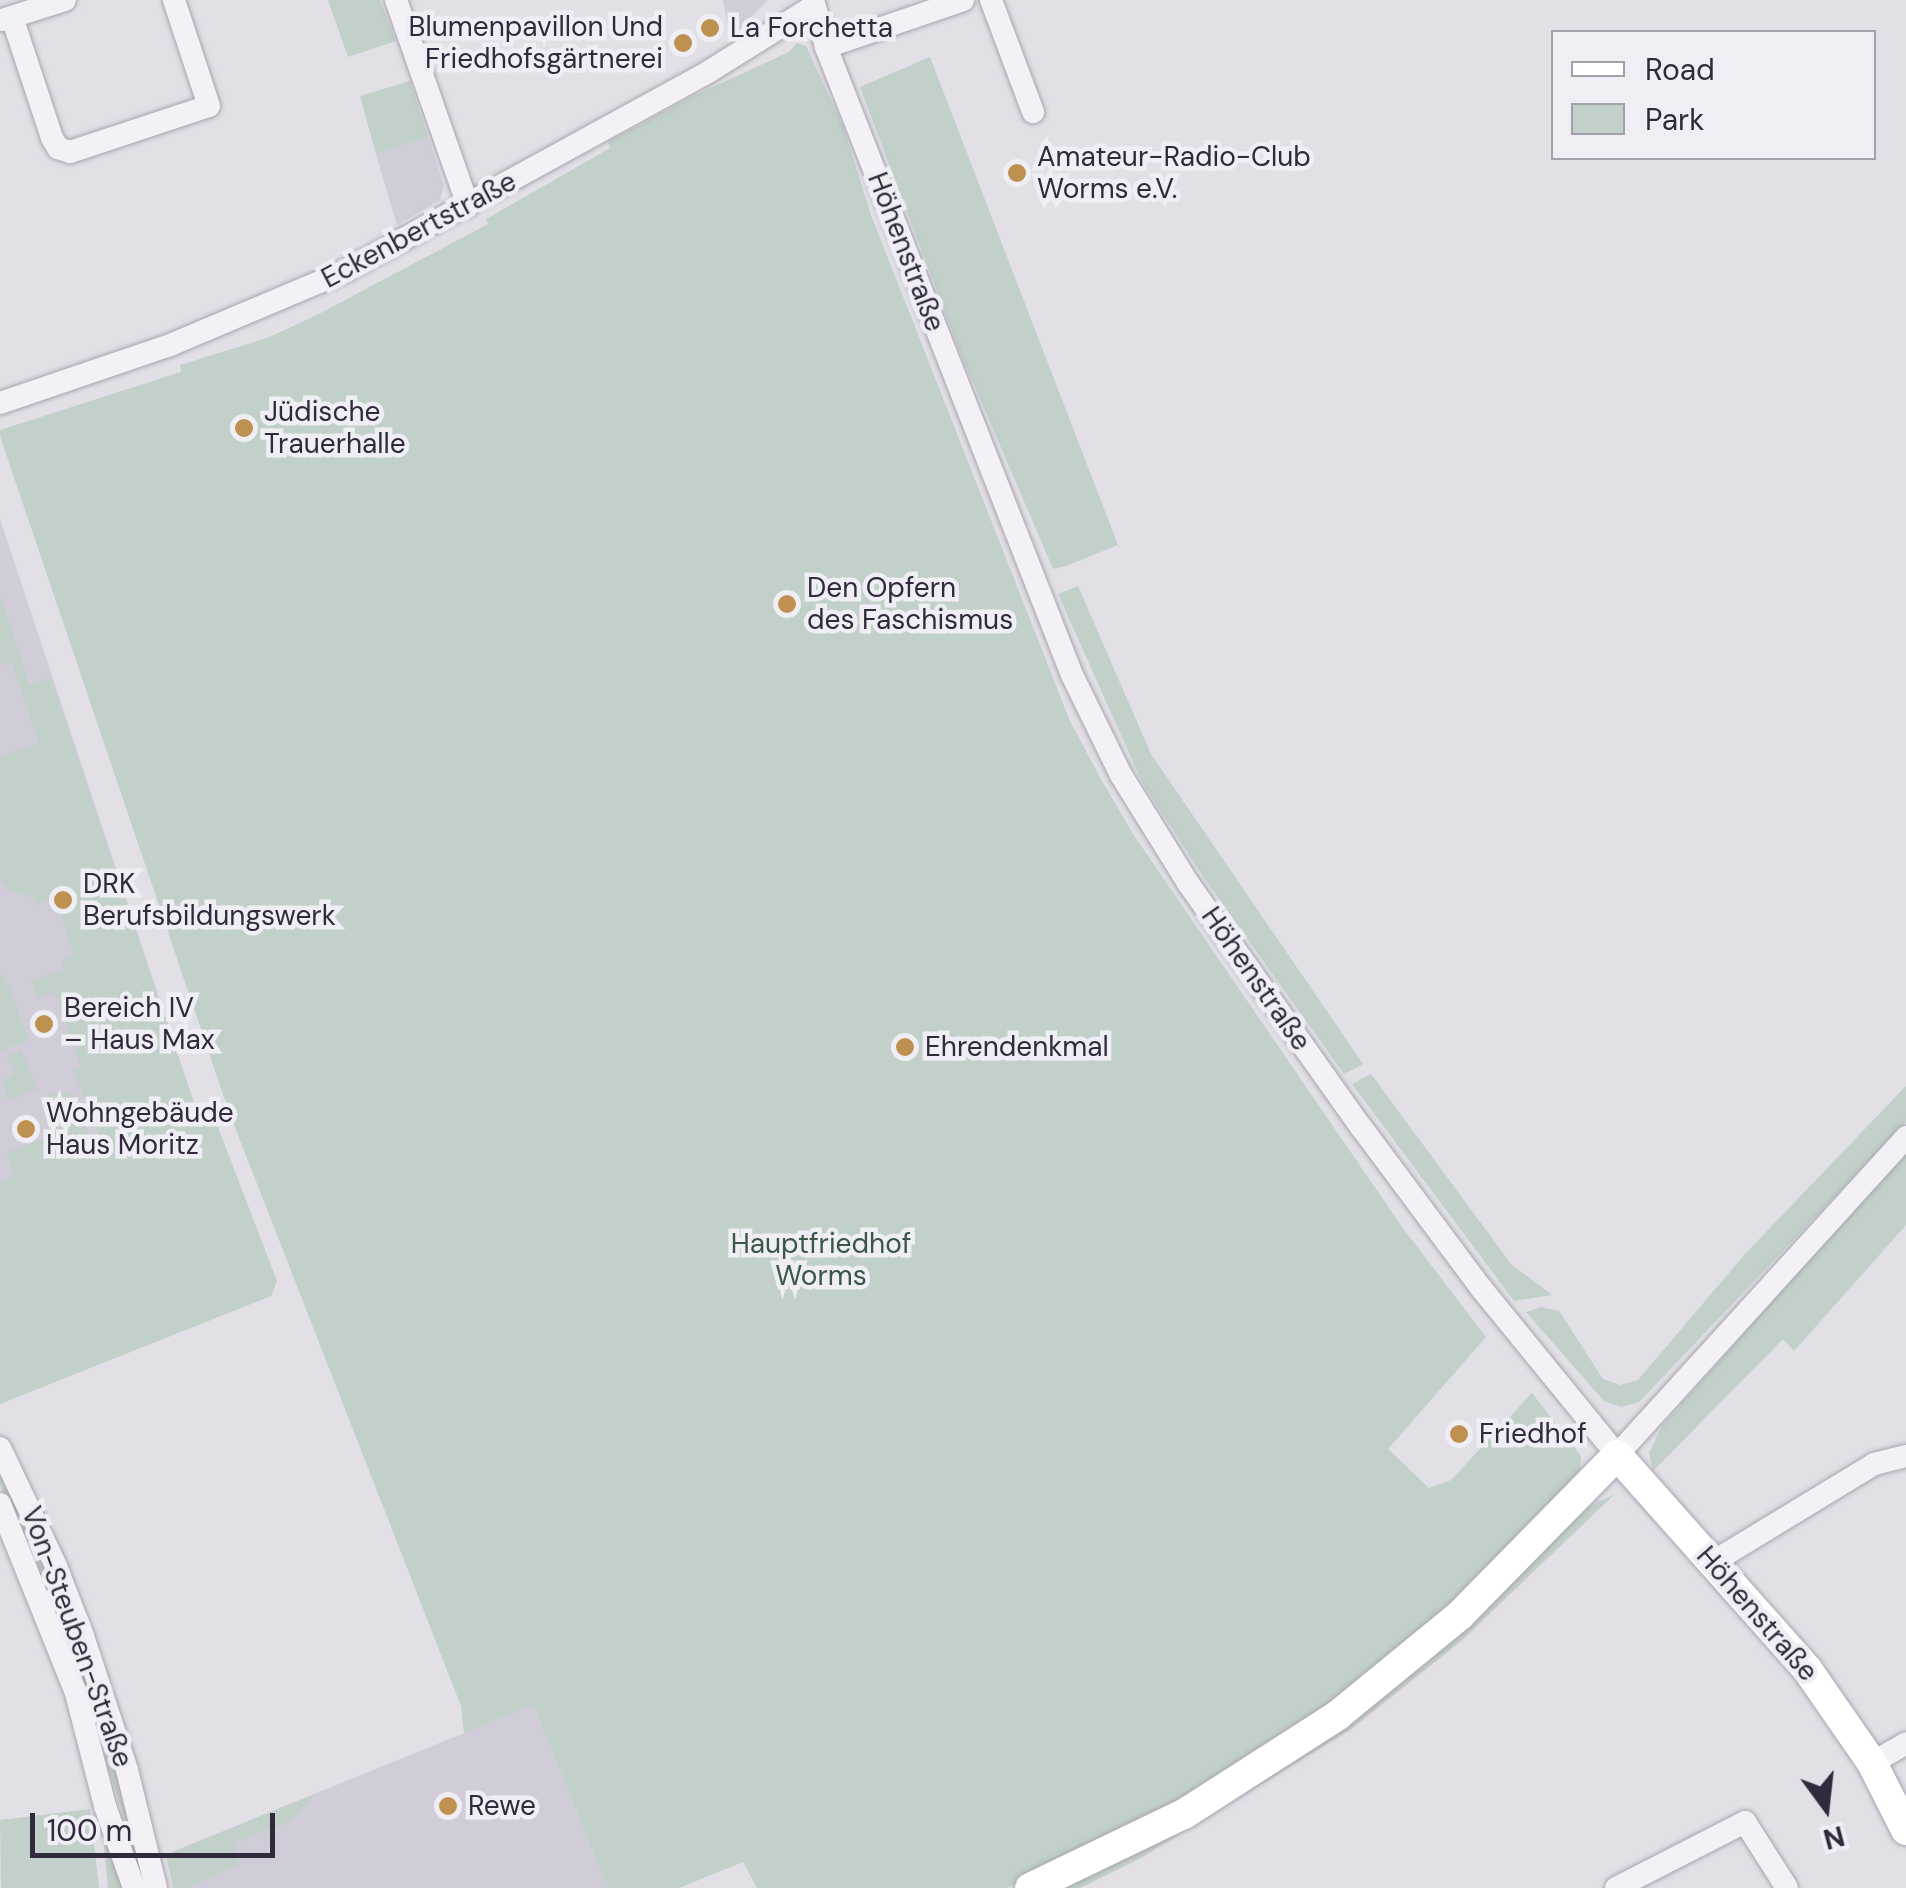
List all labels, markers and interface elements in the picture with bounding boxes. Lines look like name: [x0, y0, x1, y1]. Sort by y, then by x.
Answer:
place label: Blumenpavillon Und Friedhofsgärtnerei: [409, 10, 663, 76]
place label: La Forchetta: [730, 11, 893, 45]
marker: La Forchetta: [699, 17, 721, 39]
legend: [1551, 30, 1876, 160]
marker: Blumenpavillon Und Friedhofsgärtnerei: [672, 32, 694, 54]
text: Road: [1645, 50, 1715, 89]
text: Park: [1645, 100, 1704, 139]
place label: Amateur-Radio-Club Worms e.V.: [1037, 140, 1311, 206]
marker: Amateur-Radio-Club Worms e.V.: [1006, 162, 1028, 184]
street label: Eckenbertstraße: [316, 165, 522, 295]
street label: Höhenstraße: [860, 168, 952, 336]
place label: Jüdische Trauerhalle: [264, 395, 406, 461]
marker: Jüdische Trauerhalle: [233, 417, 255, 439]
place label: Den Opfern des Faschismus: [807, 571, 1013, 637]
marker: Den Opfern des Faschismus: [776, 593, 798, 615]
place label: DRK Berufsbildungswerk: [83, 867, 336, 933]
marker: DRK Berufsbildungswerk: [52, 889, 74, 911]
street label: Höhenstraße: [1194, 901, 1318, 1057]
place label: Bereich IV – Haus Max: [64, 991, 215, 1057]
marker: Bereich IV – Haus Max: [33, 1013, 55, 1035]
place label: Ehrendenkmal: [925, 1030, 1109, 1064]
marker: Ehrendenkmal: [894, 1036, 916, 1058]
place label: Wohngebäude Haus Moritz: [46, 1096, 234, 1162]
marker: Wohngebäude Haus Moritz: [15, 1118, 37, 1140]
park label: Hauptfriedhof Worms: [731, 1227, 911, 1293]
place label: Friedhof: [1479, 1417, 1587, 1451]
marker: Friedhof: [1448, 1423, 1470, 1445]
street label: Von-Steuben-Straße: [14, 1502, 140, 1772]
street label: Höhenstraße: [1689, 1540, 1825, 1688]
north arrow: [1776, 1758, 1876, 1858]
place label: Rewe: [468, 1789, 536, 1823]
scale bar: [35, 1793, 280, 1855]
marker: Rewe: [437, 1795, 459, 1817]
text: 100 m: [47, 1811, 132, 1850]
text: N: [1819, 1817, 1849, 1858]

